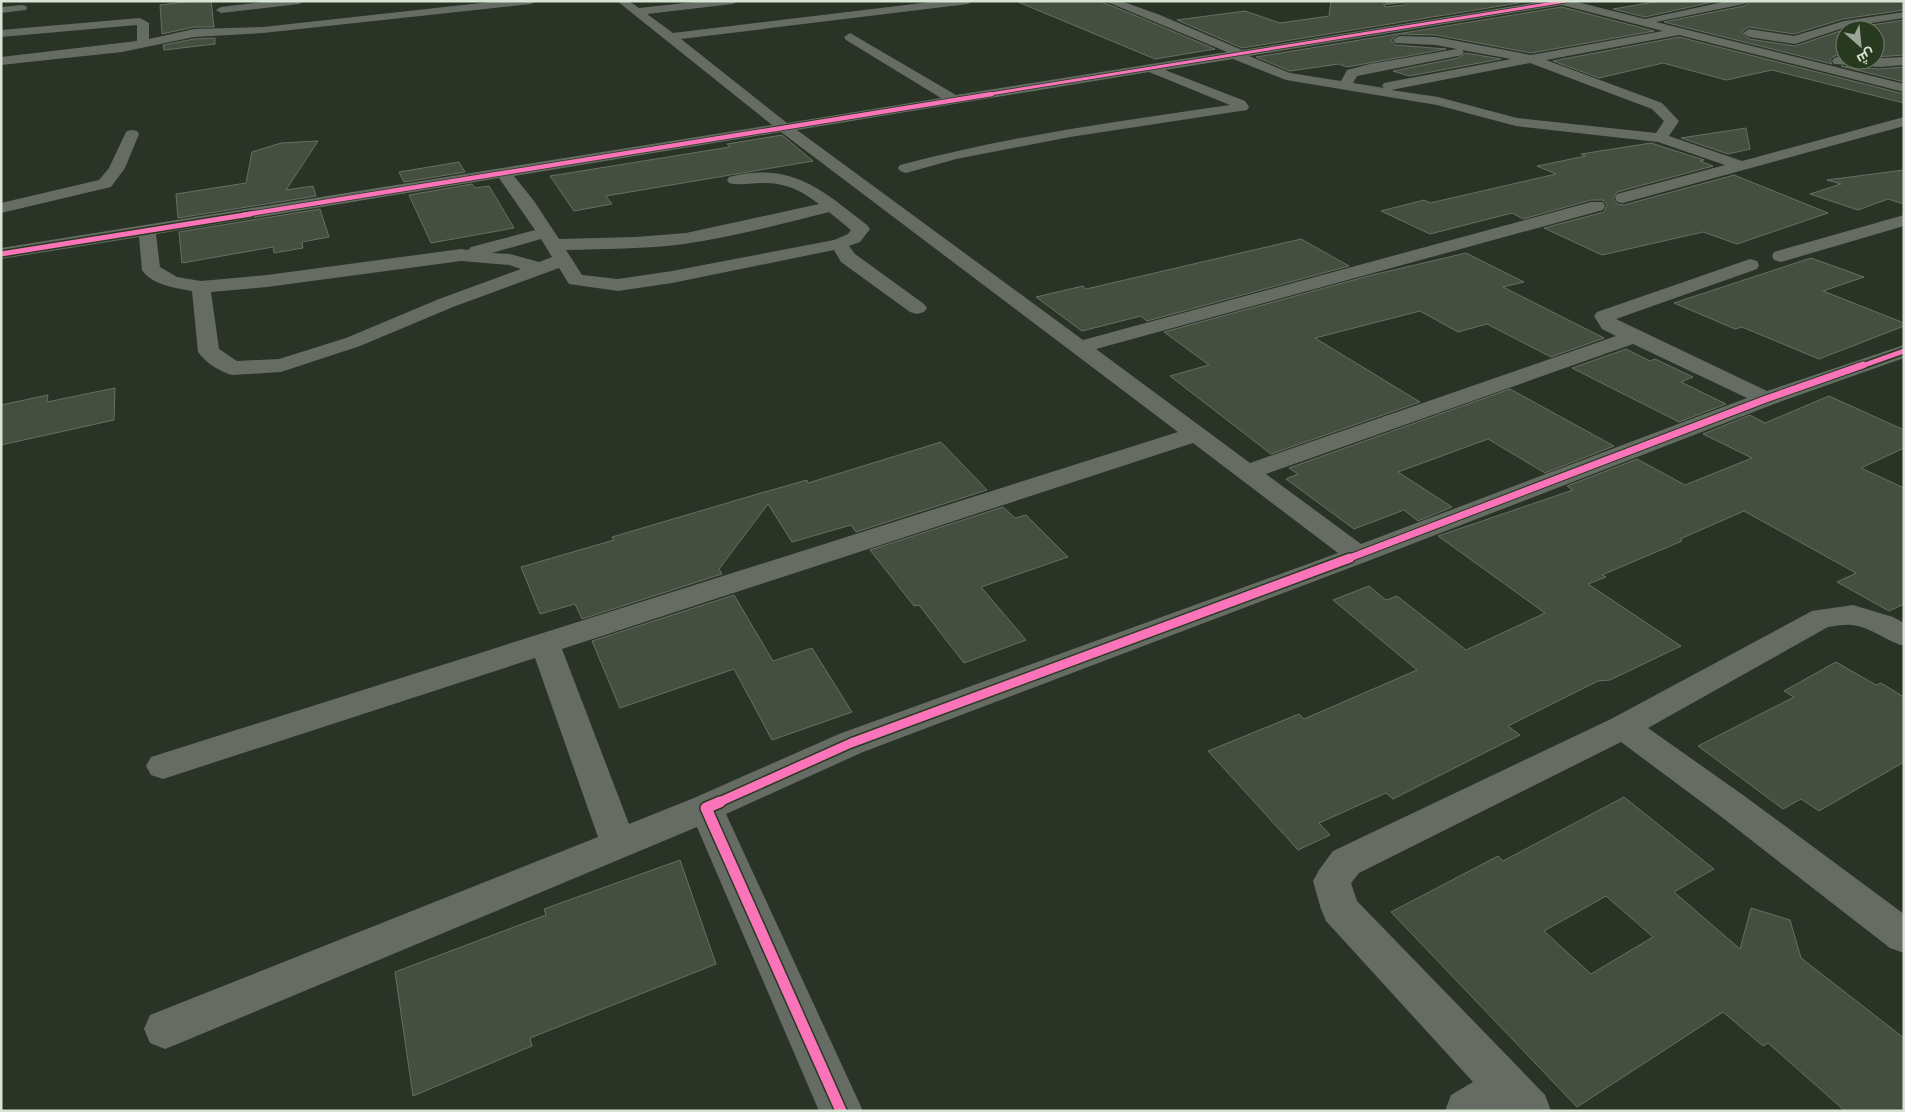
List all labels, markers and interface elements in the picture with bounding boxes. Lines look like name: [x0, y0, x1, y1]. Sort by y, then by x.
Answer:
north arrow: [1835, 20, 1885, 70]
text: ش: [1854, 44, 1878, 69]

